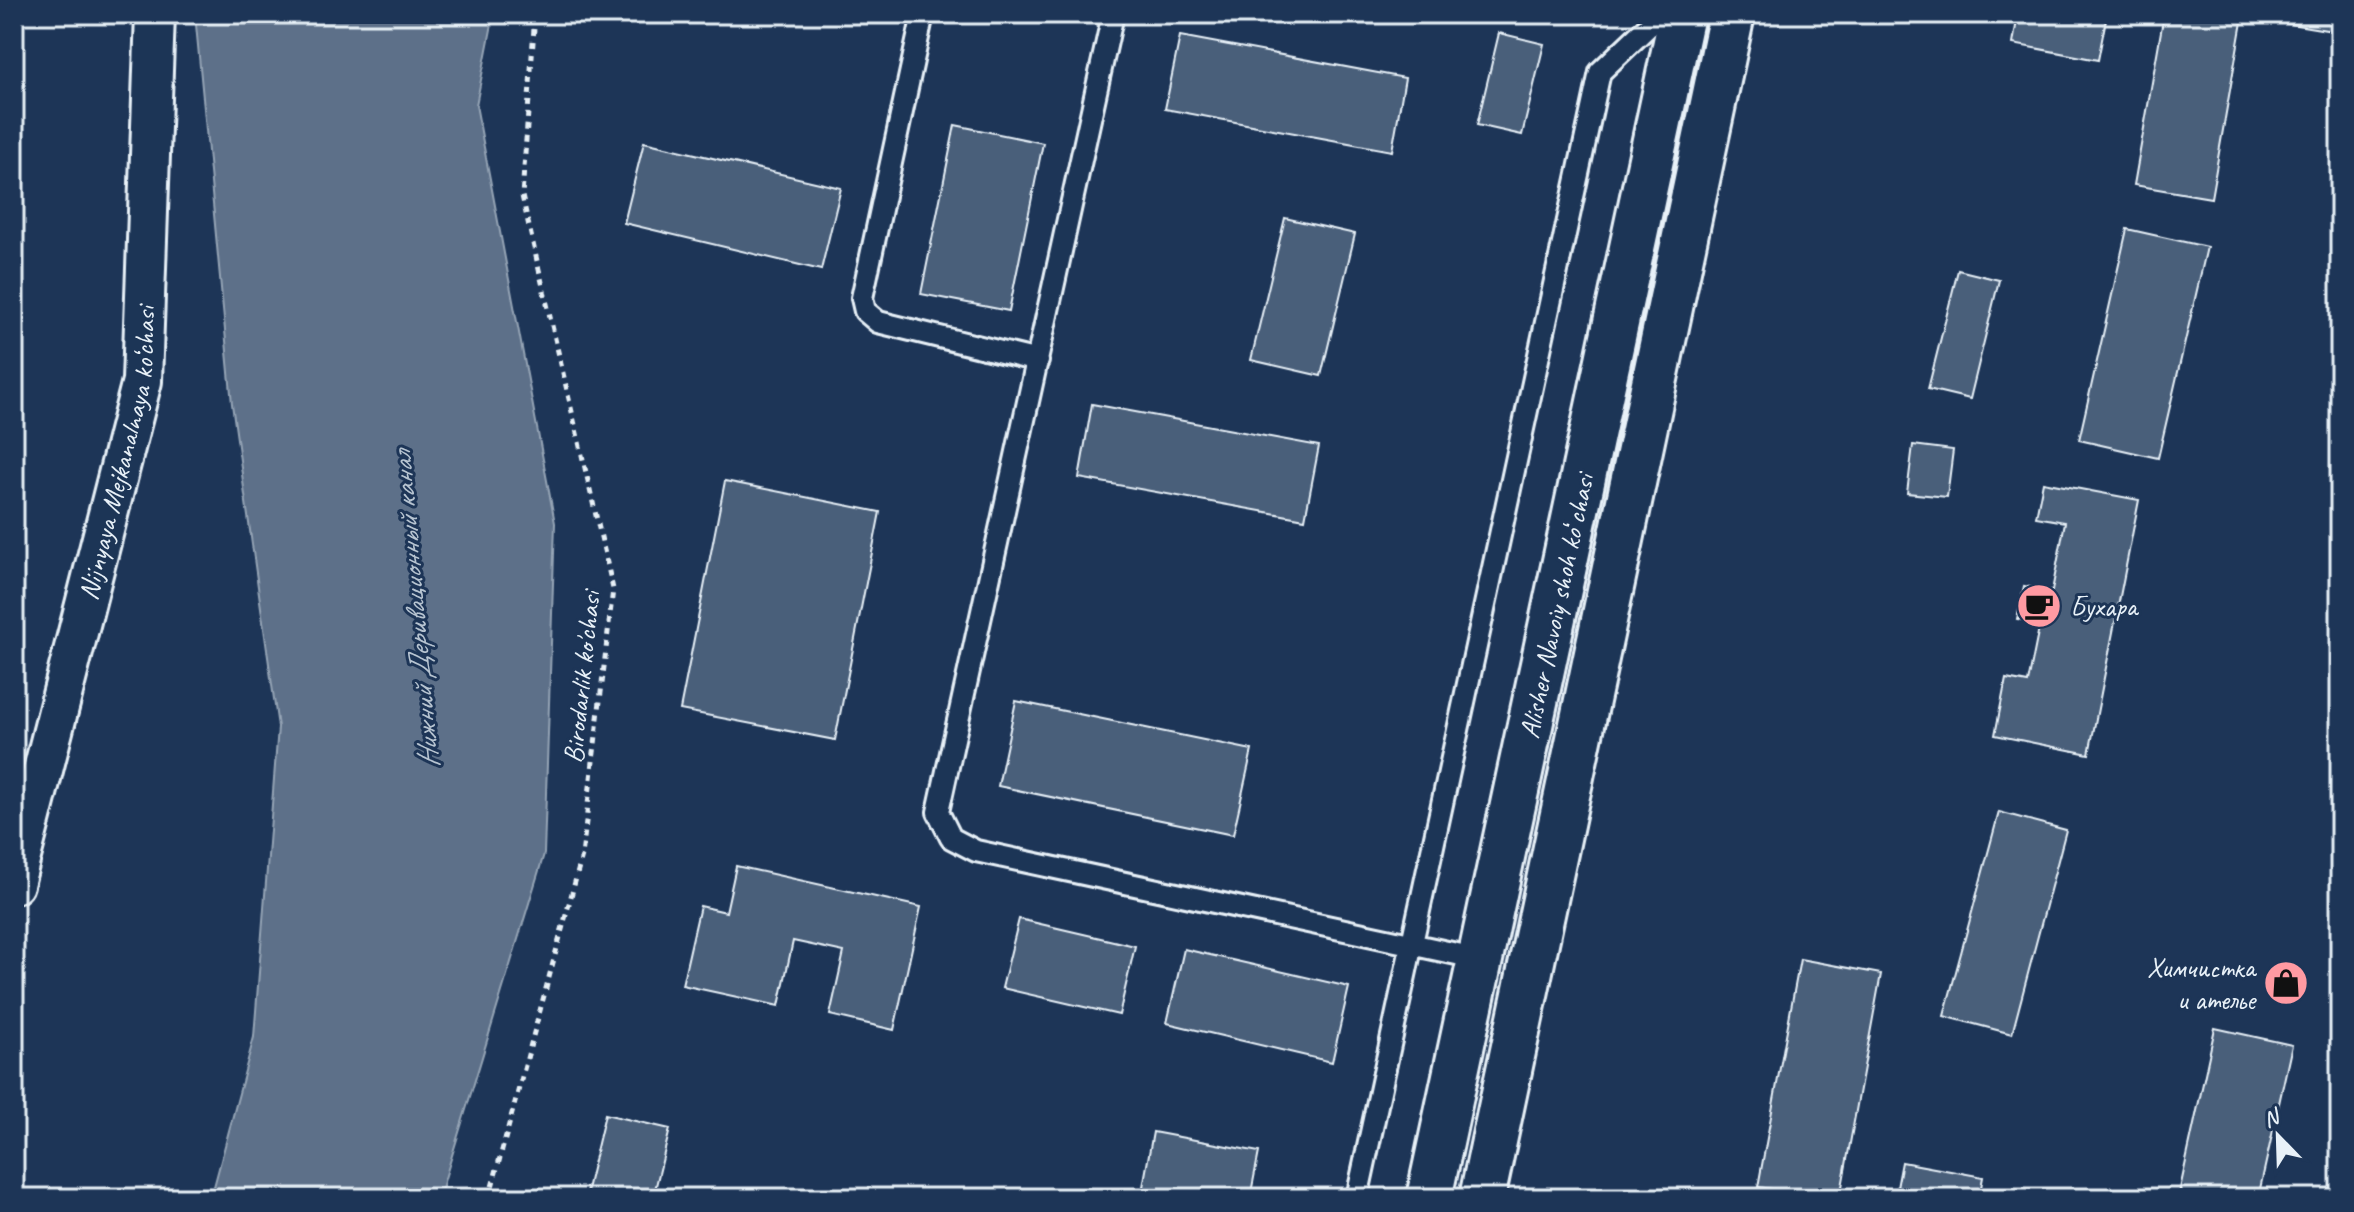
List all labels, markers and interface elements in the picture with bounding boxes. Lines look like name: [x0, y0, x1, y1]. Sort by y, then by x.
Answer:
street label: Nijnyaya Mejkanalnaya ko‘chasi: [70, 302, 163, 603]
water label: Нижний Деривационный канал: [382, 446, 448, 770]
street label: Alisher Navoiy shoh koʻchasi: [1511, 467, 1602, 741]
cafe icon: Бухара: [2015, 582, 2063, 630]
street label: Birodarlik ko'chasi: [555, 586, 608, 765]
place label: Бухара: [2070, 589, 2139, 624]
place label: Химчистка и ателье: [2147, 950, 2258, 1017]
shop icon: Химчистка и ателье: [2262, 959, 2310, 1007]
north arrow: [2238, 1096, 2318, 1176]
text: N: [2259, 1102, 2285, 1134]

